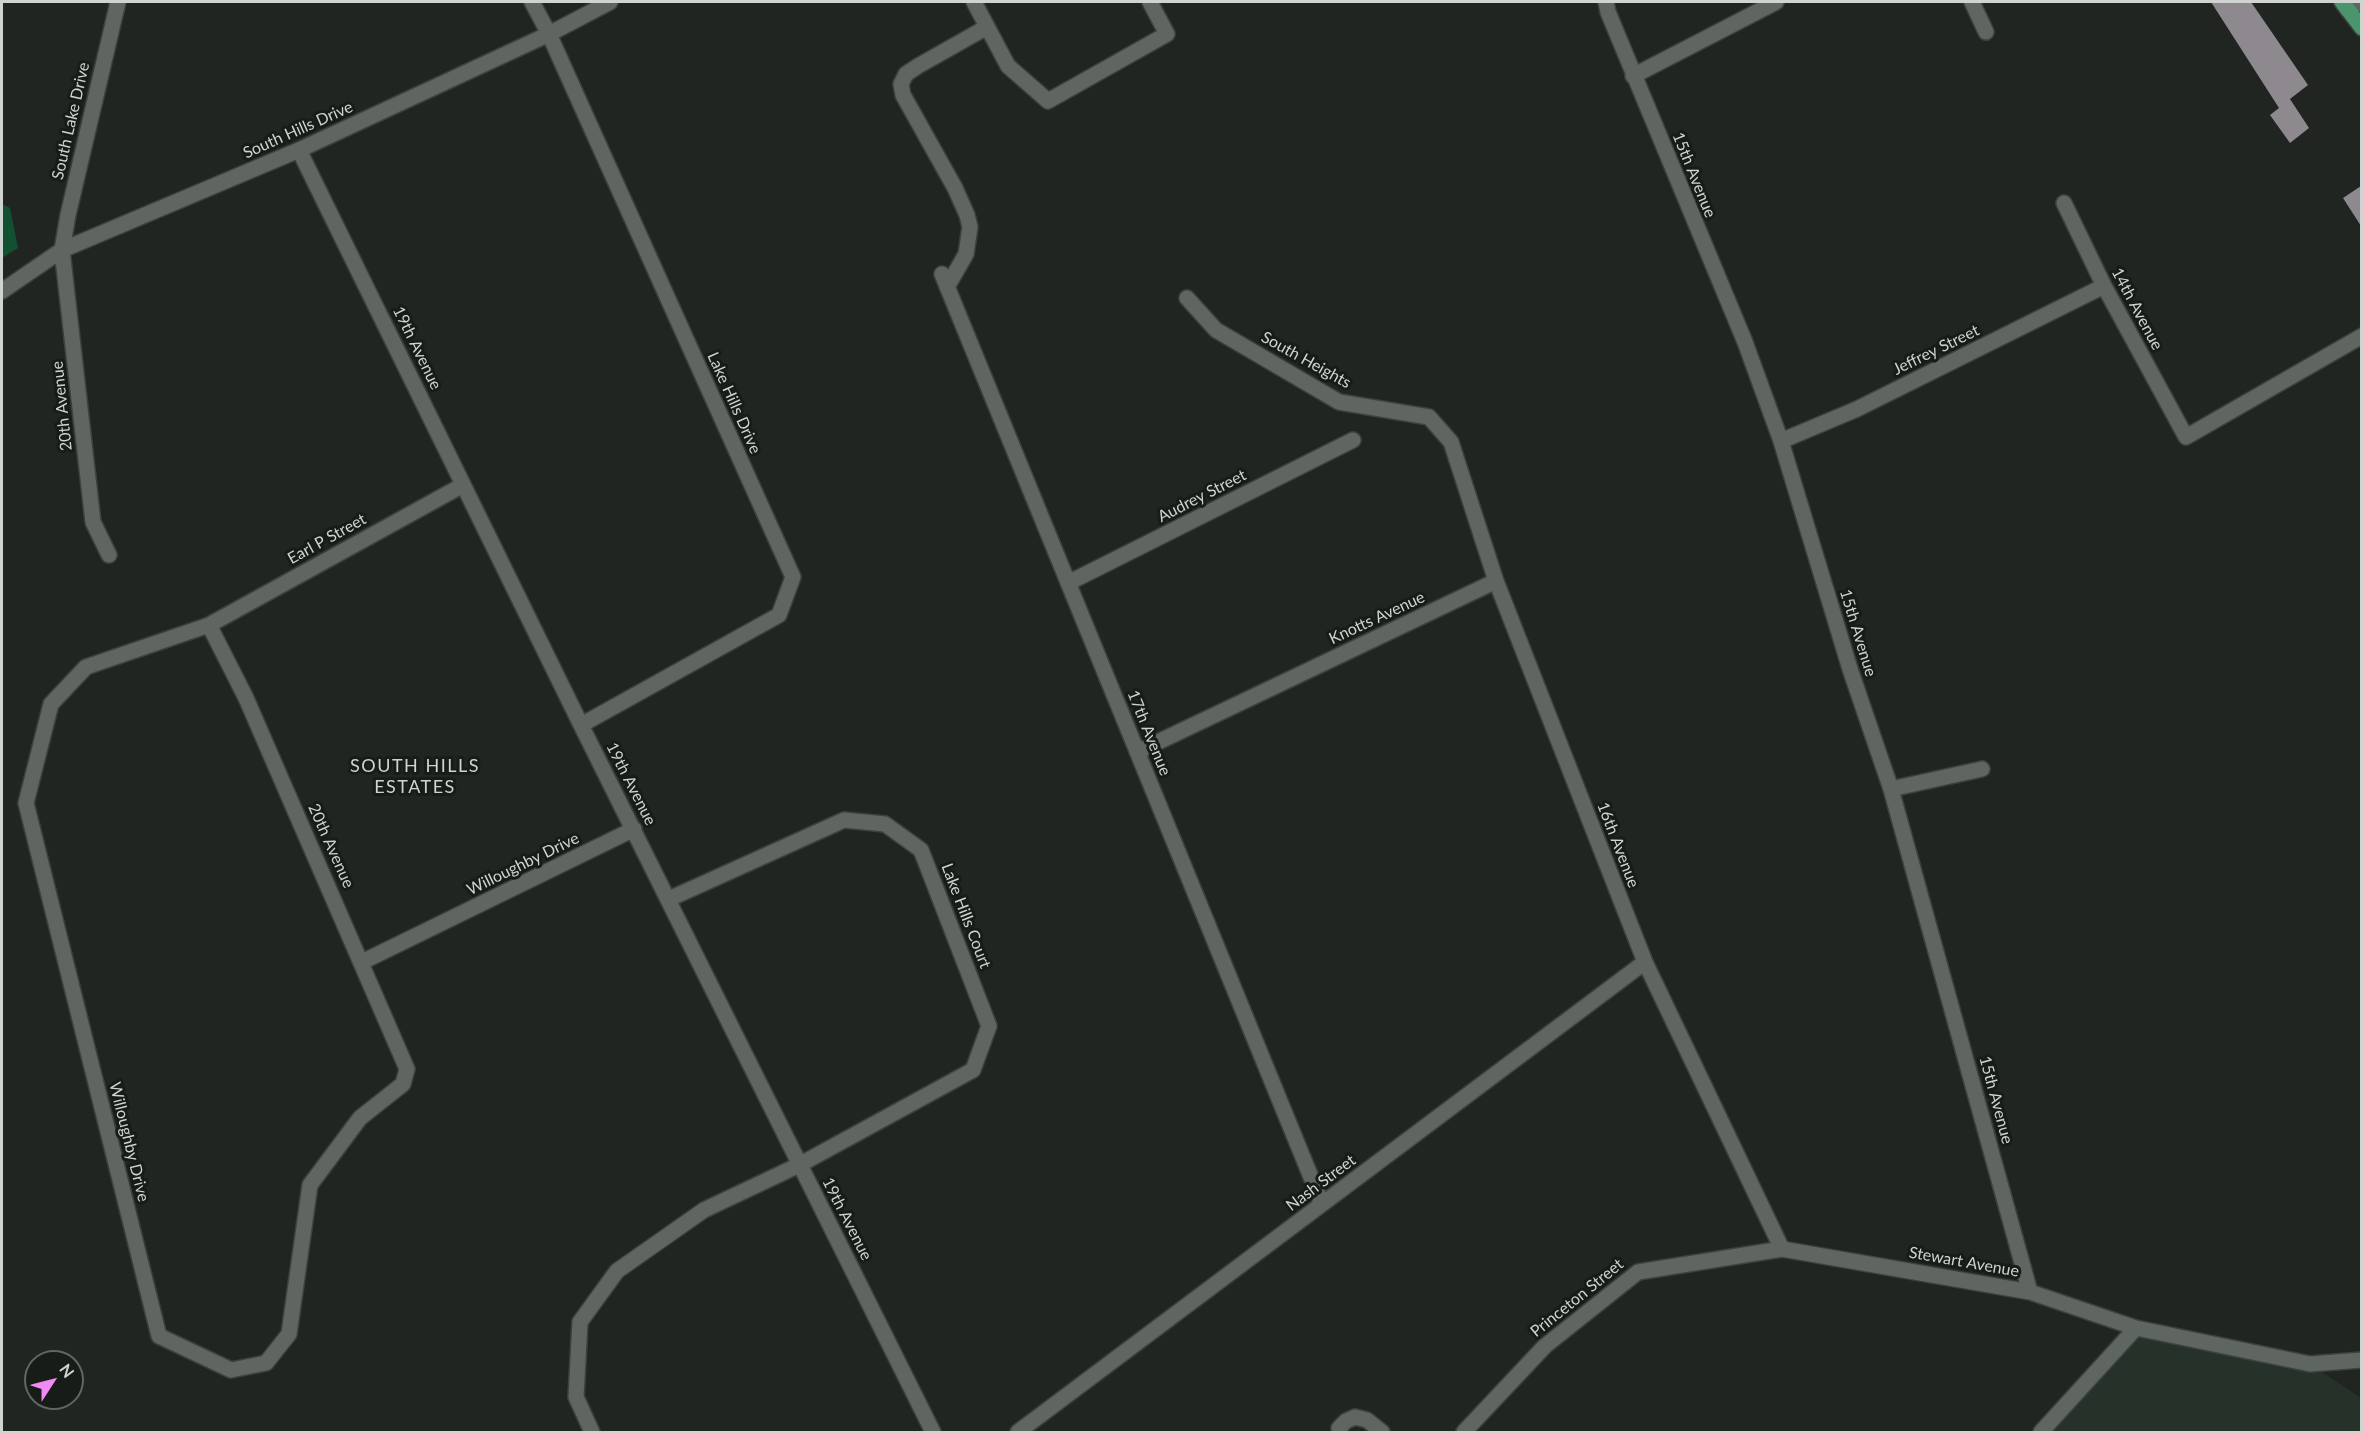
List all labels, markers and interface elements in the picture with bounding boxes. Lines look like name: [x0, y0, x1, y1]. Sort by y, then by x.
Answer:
street label: South Lake Drive: [48, 60, 94, 182]
street label: South Hills Drive: [240, 97, 356, 163]
street label: 15th Avenue: [1668, 130, 1720, 220]
street label: 14th Avenue: [2107, 265, 2167, 353]
street label: 19th Avenue: [389, 303, 445, 393]
street label: Jeffrey Street: [1890, 321, 1982, 379]
street label: South Heights: [1258, 327, 1354, 393]
street label: Lake Hills Drive: [703, 349, 765, 457]
street label: 20th Avenue: [48, 360, 76, 452]
street label: Audrey Street: [1155, 465, 1249, 527]
street label: Earl P Street: [284, 510, 370, 568]
street label: Knotts Avenue: [1326, 587, 1428, 649]
street label: 15th Avenue: [1836, 587, 1880, 679]
street label: 17th Avenue: [1123, 688, 1175, 778]
street label: 19th Avenue: [602, 739, 660, 829]
district label: SOUTH HILLS ESTATES: [350, 755, 480, 798]
street label: 16th Avenue: [1593, 799, 1643, 891]
street label: 20th Avenue: [304, 801, 358, 891]
street label: Willoughby Drive: [464, 829, 582, 899]
street label: Lake Hills Court: [937, 861, 995, 971]
street label: 15th Avenue: [1975, 1054, 2017, 1146]
street label: Willoughby Drive: [105, 1080, 153, 1204]
street label: Nash Street: [1282, 1151, 1360, 1215]
street label: 19th Avenue: [818, 1174, 876, 1264]
street label: Stewart Avenue: [1907, 1243, 2021, 1281]
street label: Princeton Street: [1527, 1255, 1627, 1341]
north arrow: [24, 1350, 84, 1410]
text: N: [56, 1360, 79, 1381]

